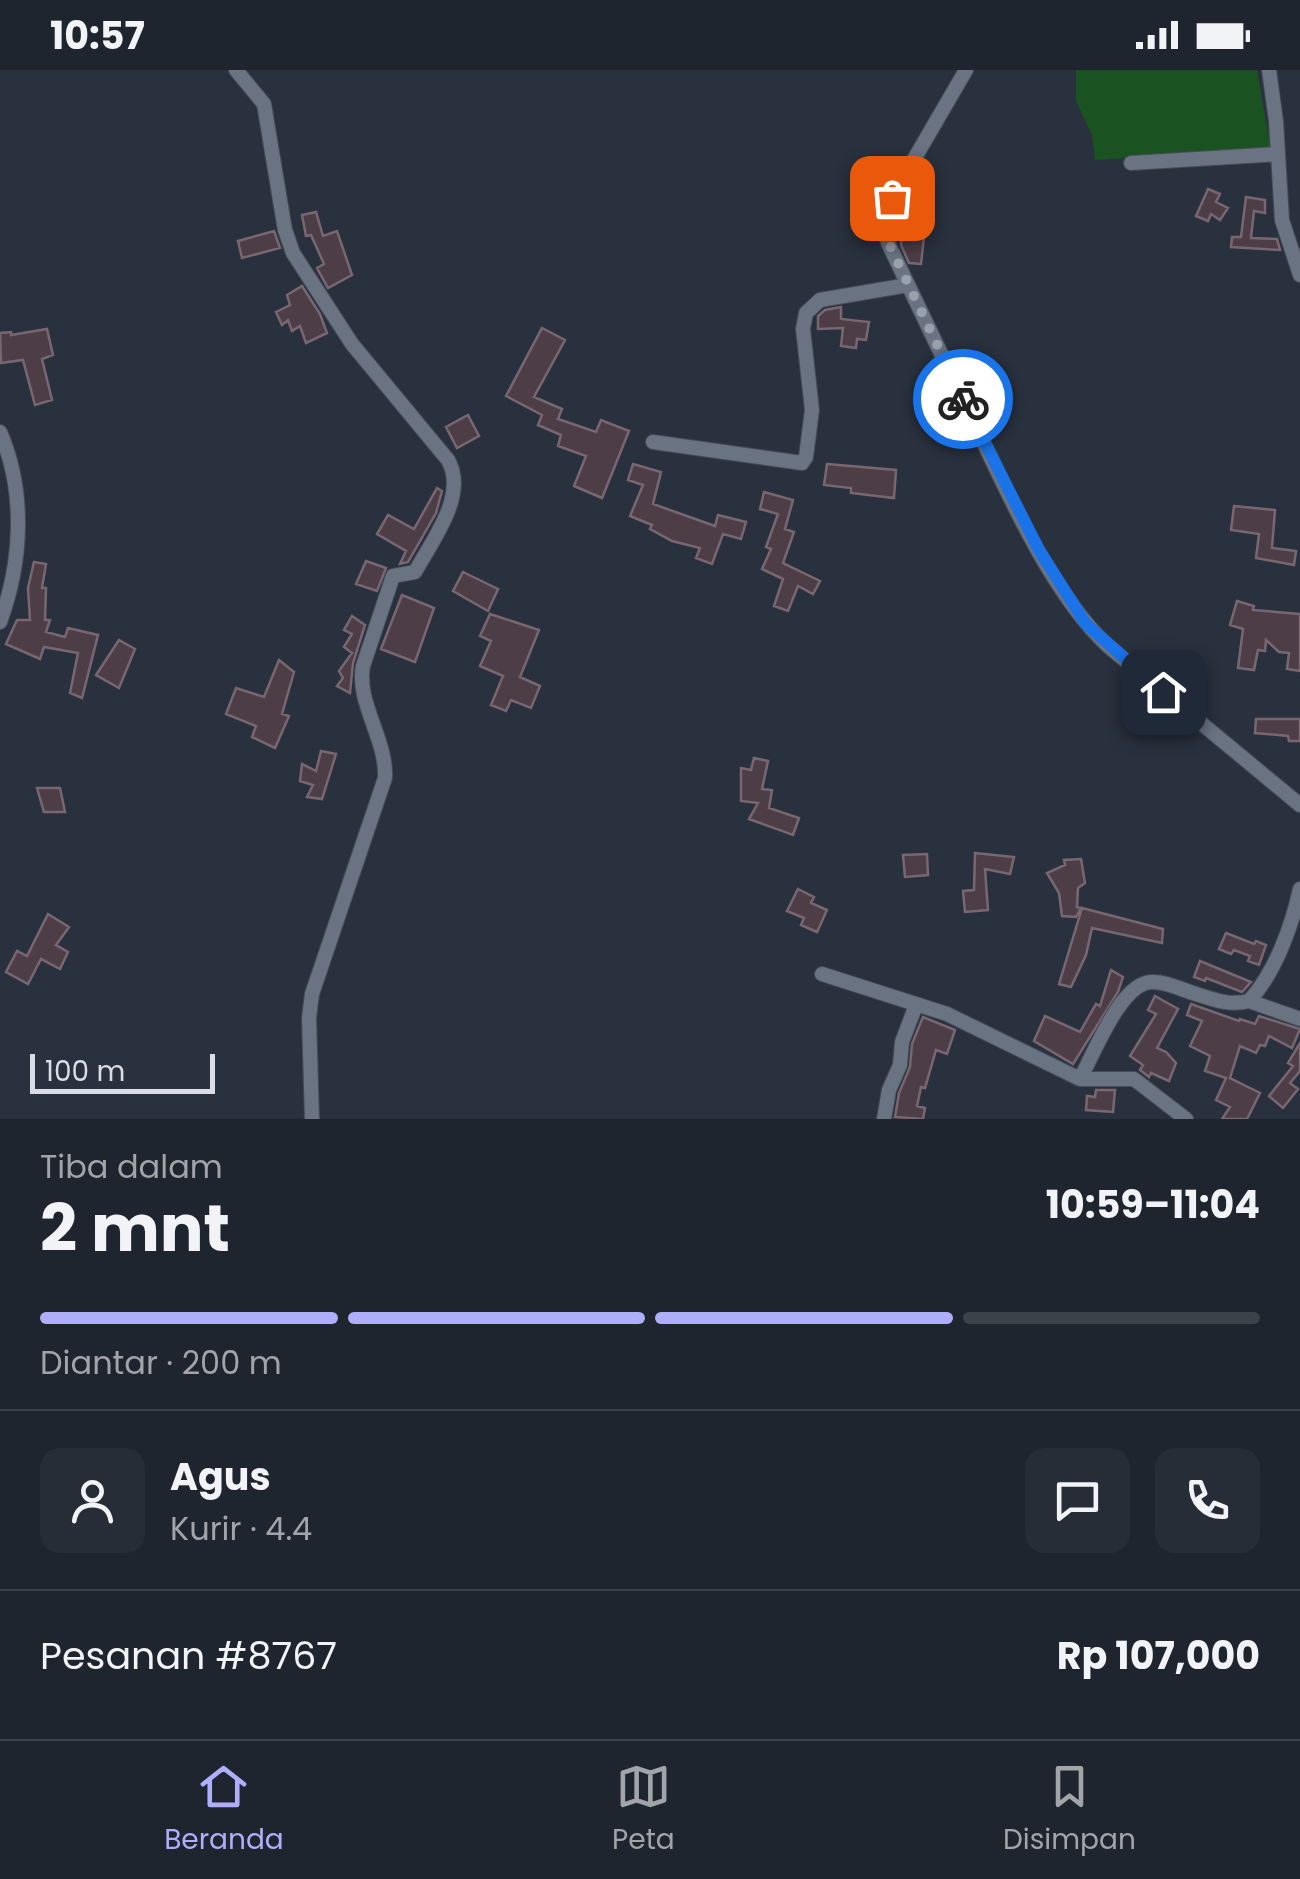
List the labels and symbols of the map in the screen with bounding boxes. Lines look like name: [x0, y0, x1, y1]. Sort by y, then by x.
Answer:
pin: [850, 156, 935, 241]
courier: [913, 349, 1013, 449]
pin: [1121, 650, 1206, 735]
scale bar: [30, 1049, 215, 1094]

